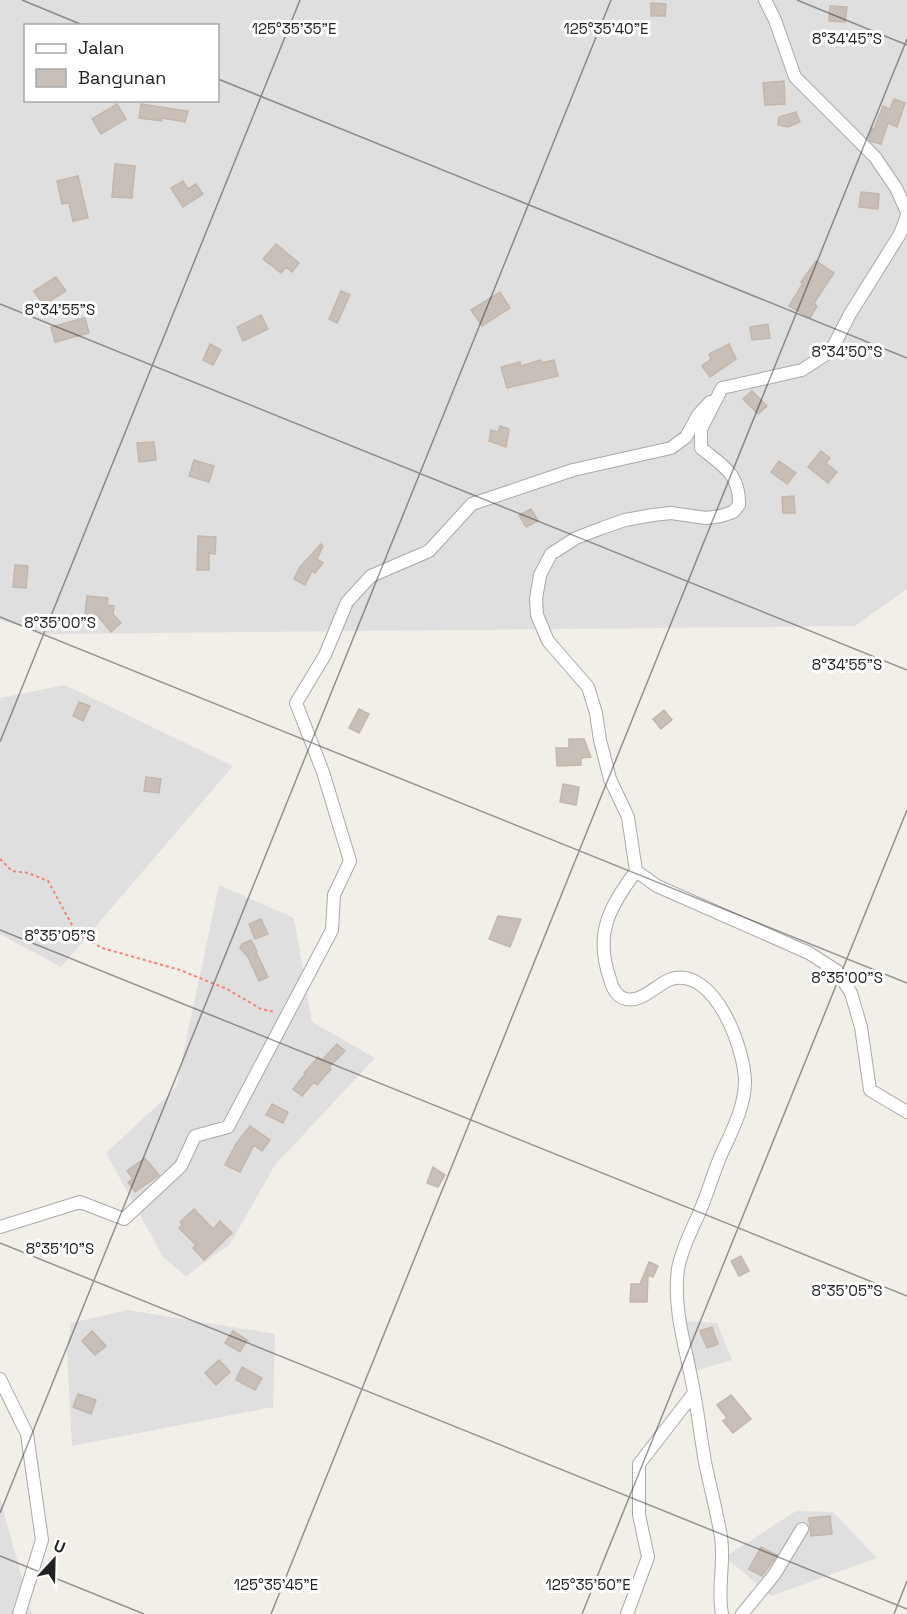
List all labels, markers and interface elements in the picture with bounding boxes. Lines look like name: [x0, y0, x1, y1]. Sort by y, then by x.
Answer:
text: 125°35'35"E: [252, 19, 336, 38]
text: 125°35'40"E: [563, 19, 649, 38]
legend: [24, 24, 219, 102]
text: 8°34'45"S: [812, 29, 882, 48]
text: Jalan: [78, 36, 124, 59]
text: Bangunan: [78, 66, 166, 89]
text: 8°34'55"S: [25, 300, 95, 319]
text: 8°34'50"S: [812, 342, 882, 361]
text: 8°35'00"S: [24, 613, 96, 632]
text: 8°34'55"S: [812, 655, 882, 674]
text: 8°35'05"S: [24, 926, 96, 945]
text: 8°35'00"S: [811, 968, 883, 987]
text: 8°35'10"S: [26, 1239, 94, 1258]
text: 8°35'05"S: [811, 1281, 883, 1300]
north arrow: [24, 1530, 84, 1590]
text: U: [51, 1535, 68, 1558]
text: 125°35'45"E: [234, 1575, 318, 1594]
text: 125°35'50"E: [545, 1575, 631, 1594]

